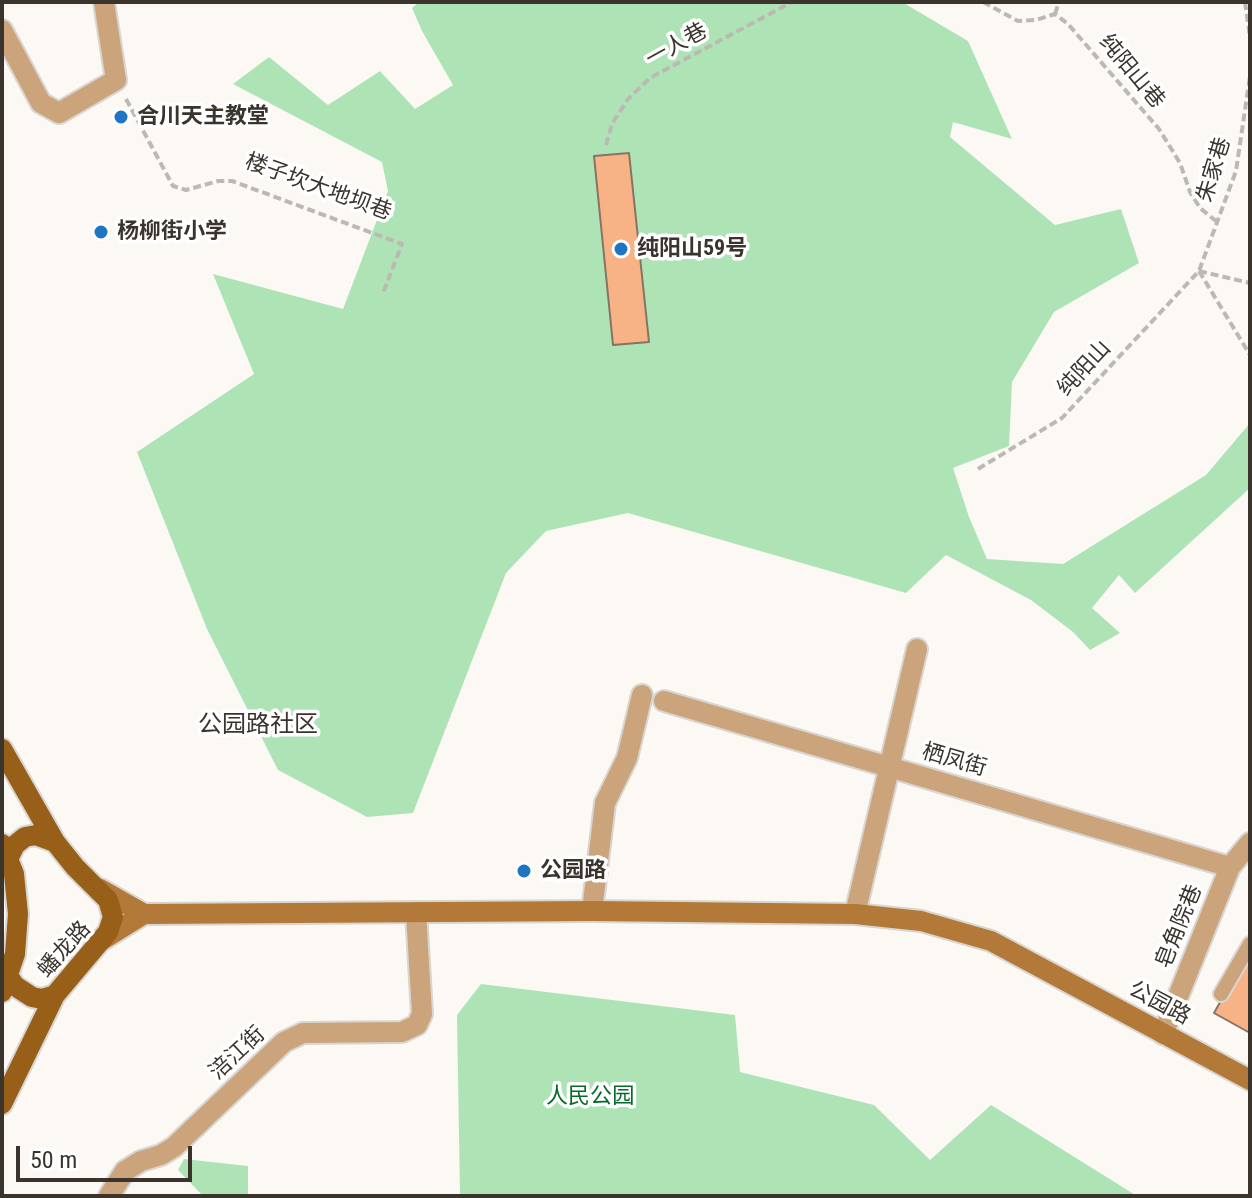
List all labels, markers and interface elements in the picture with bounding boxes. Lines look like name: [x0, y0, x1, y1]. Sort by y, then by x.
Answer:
street label: 一人巷: [642, 18, 712, 74]
street label: 纯阳山巷: [1093, 30, 1169, 114]
place label: 合川天主教堂: [137, 104, 269, 130]
marker: 合川天主教堂: [112, 108, 130, 126]
street label: 朱家巷: [1193, 135, 1237, 205]
street label: 楼子坎大地坝巷: [241, 149, 395, 227]
place label: 杨柳街小学: [117, 219, 227, 245]
marker: 杨柳街小学: [92, 223, 110, 241]
place label: 纯阳山59号: [637, 236, 747, 262]
marker: 纯阳山59号: [612, 240, 630, 258]
street label: 纯阳山: [1053, 336, 1117, 402]
district label: 公园路社区: [198, 712, 318, 740]
street label: 栖凤街: [919, 739, 989, 783]
place label: 公园路: [540, 858, 606, 884]
marker: 公园路: [515, 862, 533, 880]
street label: 皂角院巷: [1151, 881, 1209, 973]
street label: 蟠龙路: [33, 917, 97, 983]
street label: 公园路: [1124, 977, 1194, 1031]
street label: 涪江街: [205, 1022, 271, 1086]
park label: 人民公园: [546, 1084, 634, 1110]
scale bar: [20, 1130, 196, 1180]
text: 50 m: [30, 1146, 77, 1174]

